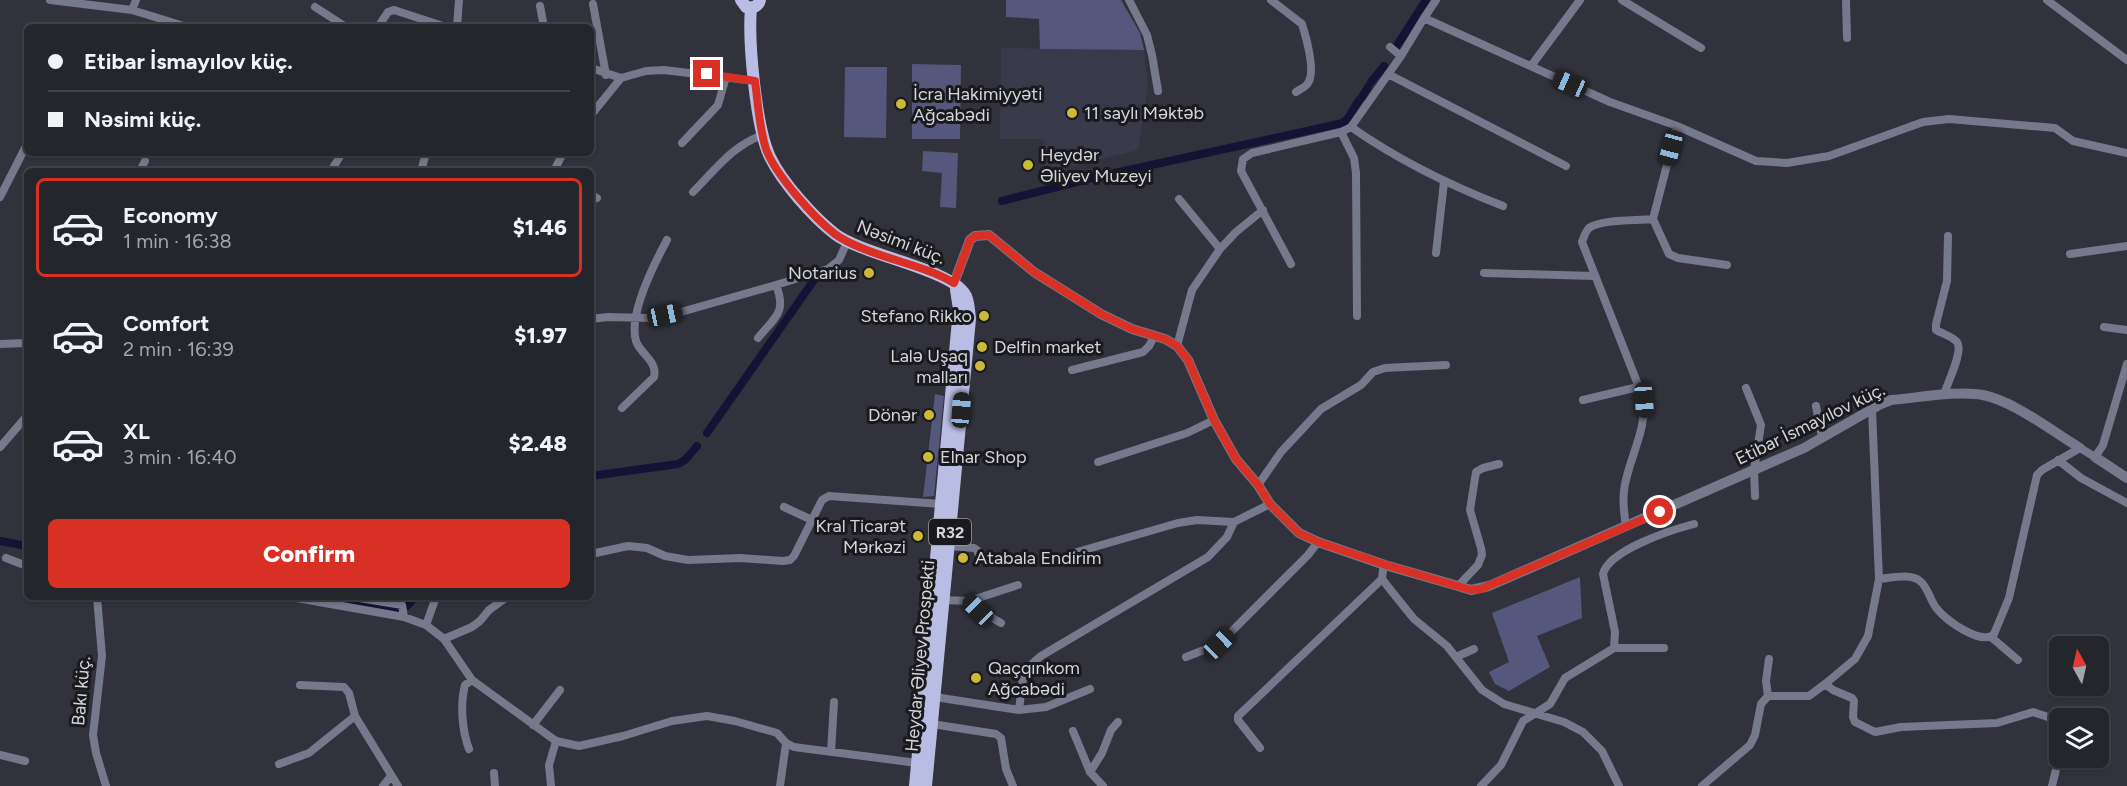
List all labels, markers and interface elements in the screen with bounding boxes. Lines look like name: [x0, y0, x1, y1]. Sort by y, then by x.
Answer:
text: Etibar İsmayılov küç.: [84, 48, 293, 75]
route end: [693, 60, 720, 87]
car: [1550, 68, 1590, 100]
place label: İcra Hakimiyyəti Ağcabədi: [913, 83, 1042, 126]
marker: İcra Hakimiyyəti Ağcabədi: [894, 97, 908, 111]
place label: 11 saylı Məktəb: [1084, 102, 1204, 124]
text: Nəsimi küç.: [84, 106, 201, 133]
marker: 11 saylı Məktəb: [1065, 106, 1079, 120]
car: [1658, 128, 1684, 168]
place label: Heydər Əliyev Muzeyi: [1040, 144, 1152, 187]
marker: Heydər Əliyev Muzeyi: [1021, 158, 1035, 172]
icon: car: [51, 201, 105, 255]
text: Economy: [123, 202, 218, 229]
text: $1.46: [513, 214, 567, 241]
street label: Nəsimi küç.: [854, 215, 948, 269]
text: 1 min · 16:38: [123, 229, 232, 253]
place label: Notarius: [788, 262, 857, 284]
marker: Notarius: [862, 266, 876, 280]
car: [646, 302, 684, 328]
place label: Stefano Rikko: [861, 305, 972, 327]
icon: car: [51, 309, 105, 363]
marker: Stefano Rikko: [977, 309, 991, 323]
text: Comfort: [123, 310, 209, 337]
text: $1.97: [514, 322, 567, 349]
place label: Delfin market: [994, 336, 1101, 358]
text: 2 min · 16:39: [123, 337, 234, 361]
marker: Delfin market: [975, 340, 989, 354]
place label: Lalə Uşaq malları: [890, 345, 968, 388]
marker: Lalə Uşaq malları: [973, 359, 987, 373]
street label: Etibar İsmayılov küç.: [1732, 378, 1888, 470]
car: [1634, 381, 1654, 419]
car: [950, 391, 972, 429]
place label: Dönər: [868, 404, 917, 426]
marker: Dönər: [922, 408, 936, 422]
icon: car: [51, 417, 105, 471]
text: XL: [123, 418, 150, 445]
text: $2.48: [509, 430, 567, 457]
text: 3 min · 16:40: [123, 445, 236, 469]
place label: Elnar Shop: [940, 446, 1027, 468]
marker: Elnar Shop: [921, 450, 935, 464]
route start: [1646, 498, 1673, 525]
place label: Kral Ticarət Mərkəzi: [815, 515, 906, 558]
button: Confirm: [48, 519, 570, 588]
road number: R32: [929, 519, 971, 545]
marker: Kral Ticarət Mərkəzi: [911, 529, 925, 543]
place label: Atabala Endirim: [975, 547, 1101, 569]
marker: Atabala Endirim: [956, 551, 970, 565]
street label: Heydar Əliyev Prospekti: [901, 559, 939, 753]
car: [959, 591, 997, 629]
car: [1200, 625, 1238, 663]
north arrow: [2049, 636, 2109, 696]
map controls: [2049, 636, 2109, 768]
street label: Bakı küç.: [67, 655, 95, 727]
place label: Qaçqınkom Ağcabədi: [988, 657, 1080, 700]
marker: Qaçqınkom Ağcabədi: [969, 671, 983, 685]
button: layers: [2049, 708, 2109, 768]

